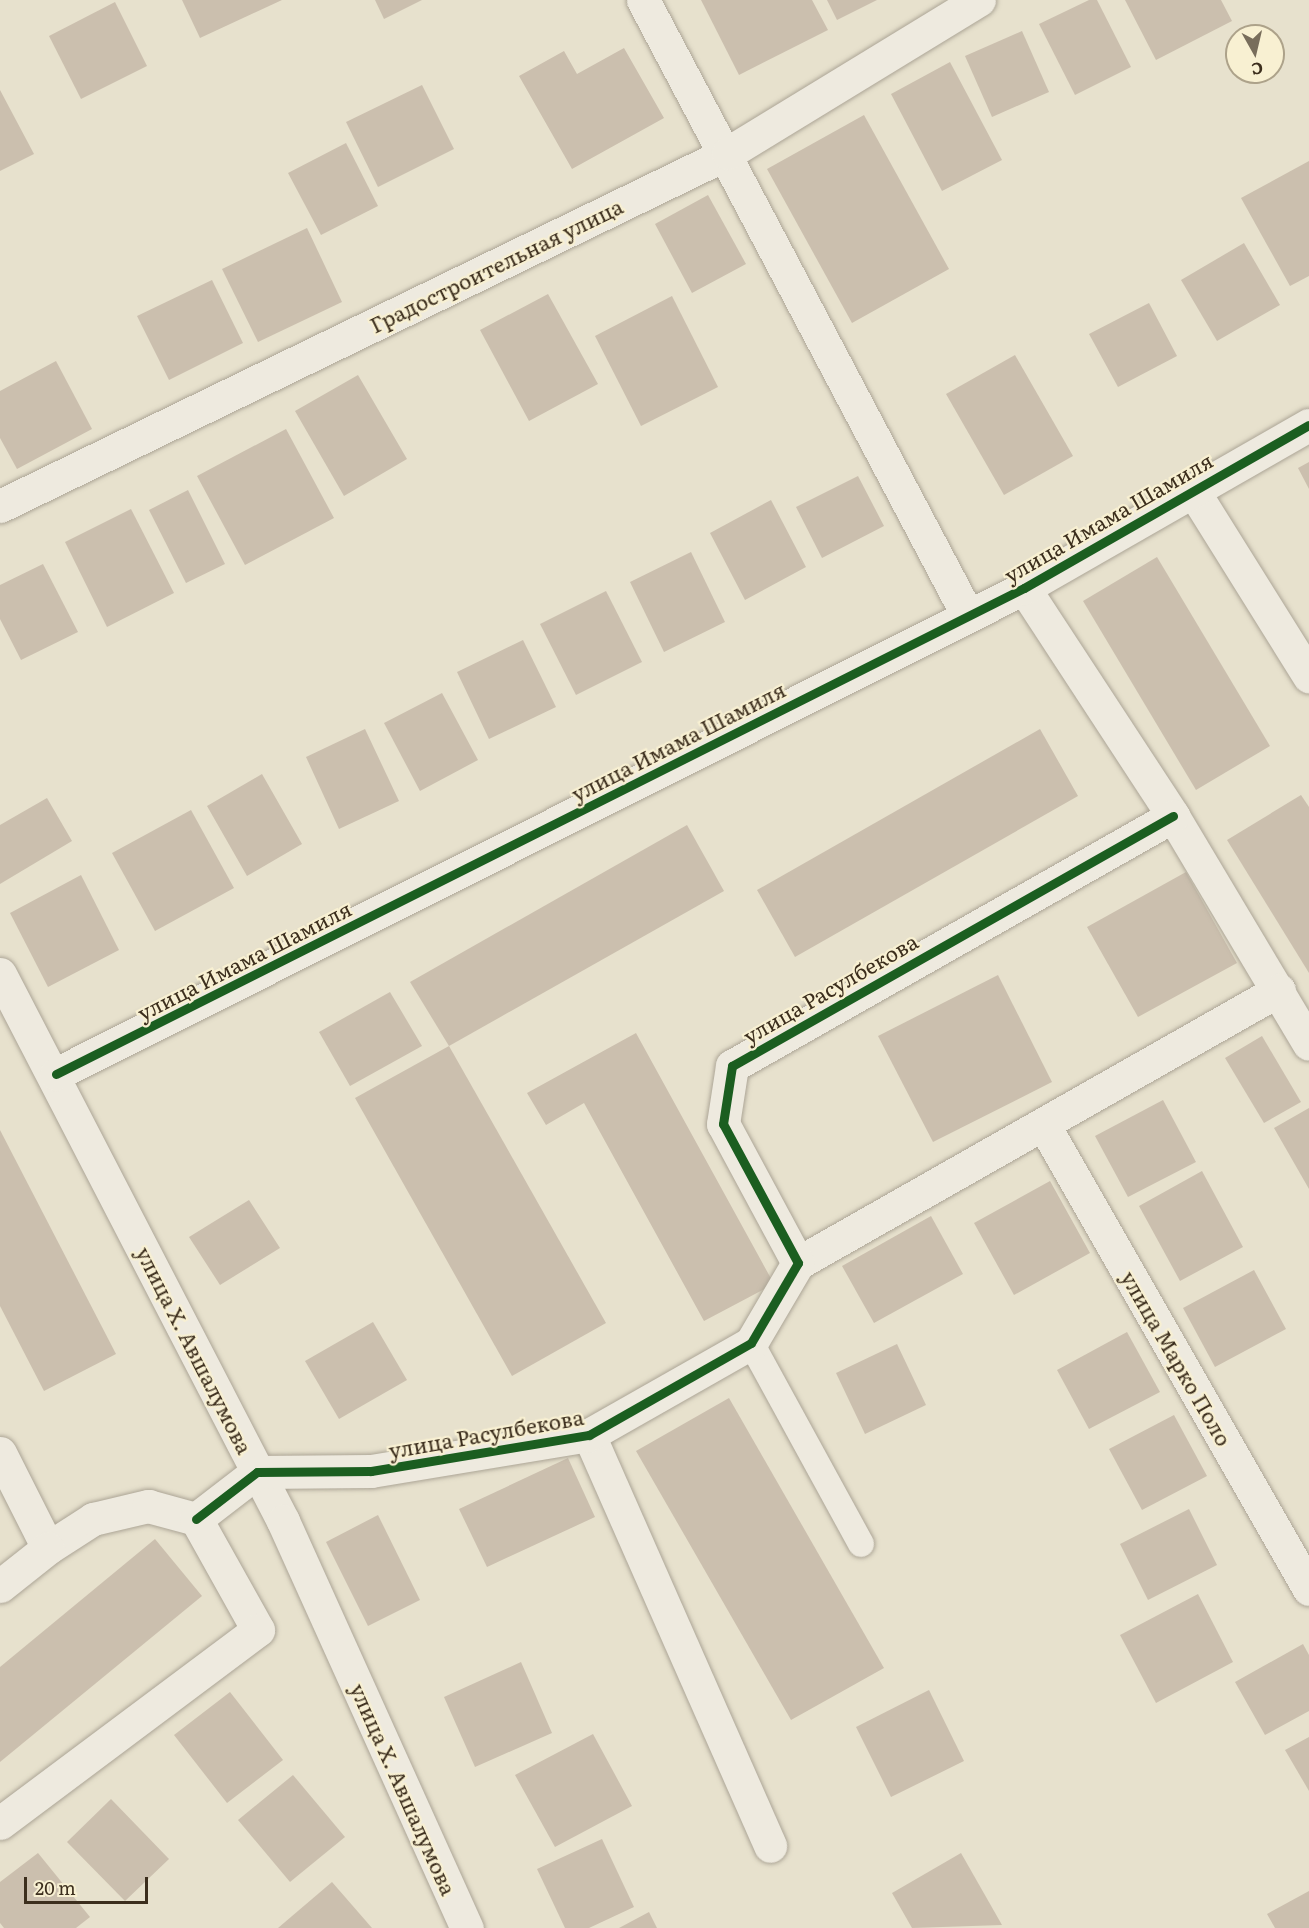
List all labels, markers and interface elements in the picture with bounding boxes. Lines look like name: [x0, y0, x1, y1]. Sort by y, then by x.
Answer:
north arrow: [1225, 24, 1285, 84]
text: С: [1250, 57, 1265, 83]
street label: Градостроительная улица: [365, 193, 627, 337]
street label: улица Имама Шамиля: [999, 447, 1217, 587]
street label: улица Имама Шамиля: [567, 676, 789, 806]
street label: улица Имама Шамиля: [133, 895, 355, 1025]
street label: улица Расулбекова: [738, 928, 922, 1048]
street label: улица Х. Авшалумова: [132, 1242, 258, 1458]
street label: улица Марко Поло: [1117, 1266, 1237, 1450]
street label: улица Расулбекова: [387, 1403, 585, 1463]
street label: улица Х. Авшалумова: [346, 1679, 462, 1899]
scale bar: [27, 1865, 152, 1903]
text: 20 m: [35, 1874, 76, 1901]

